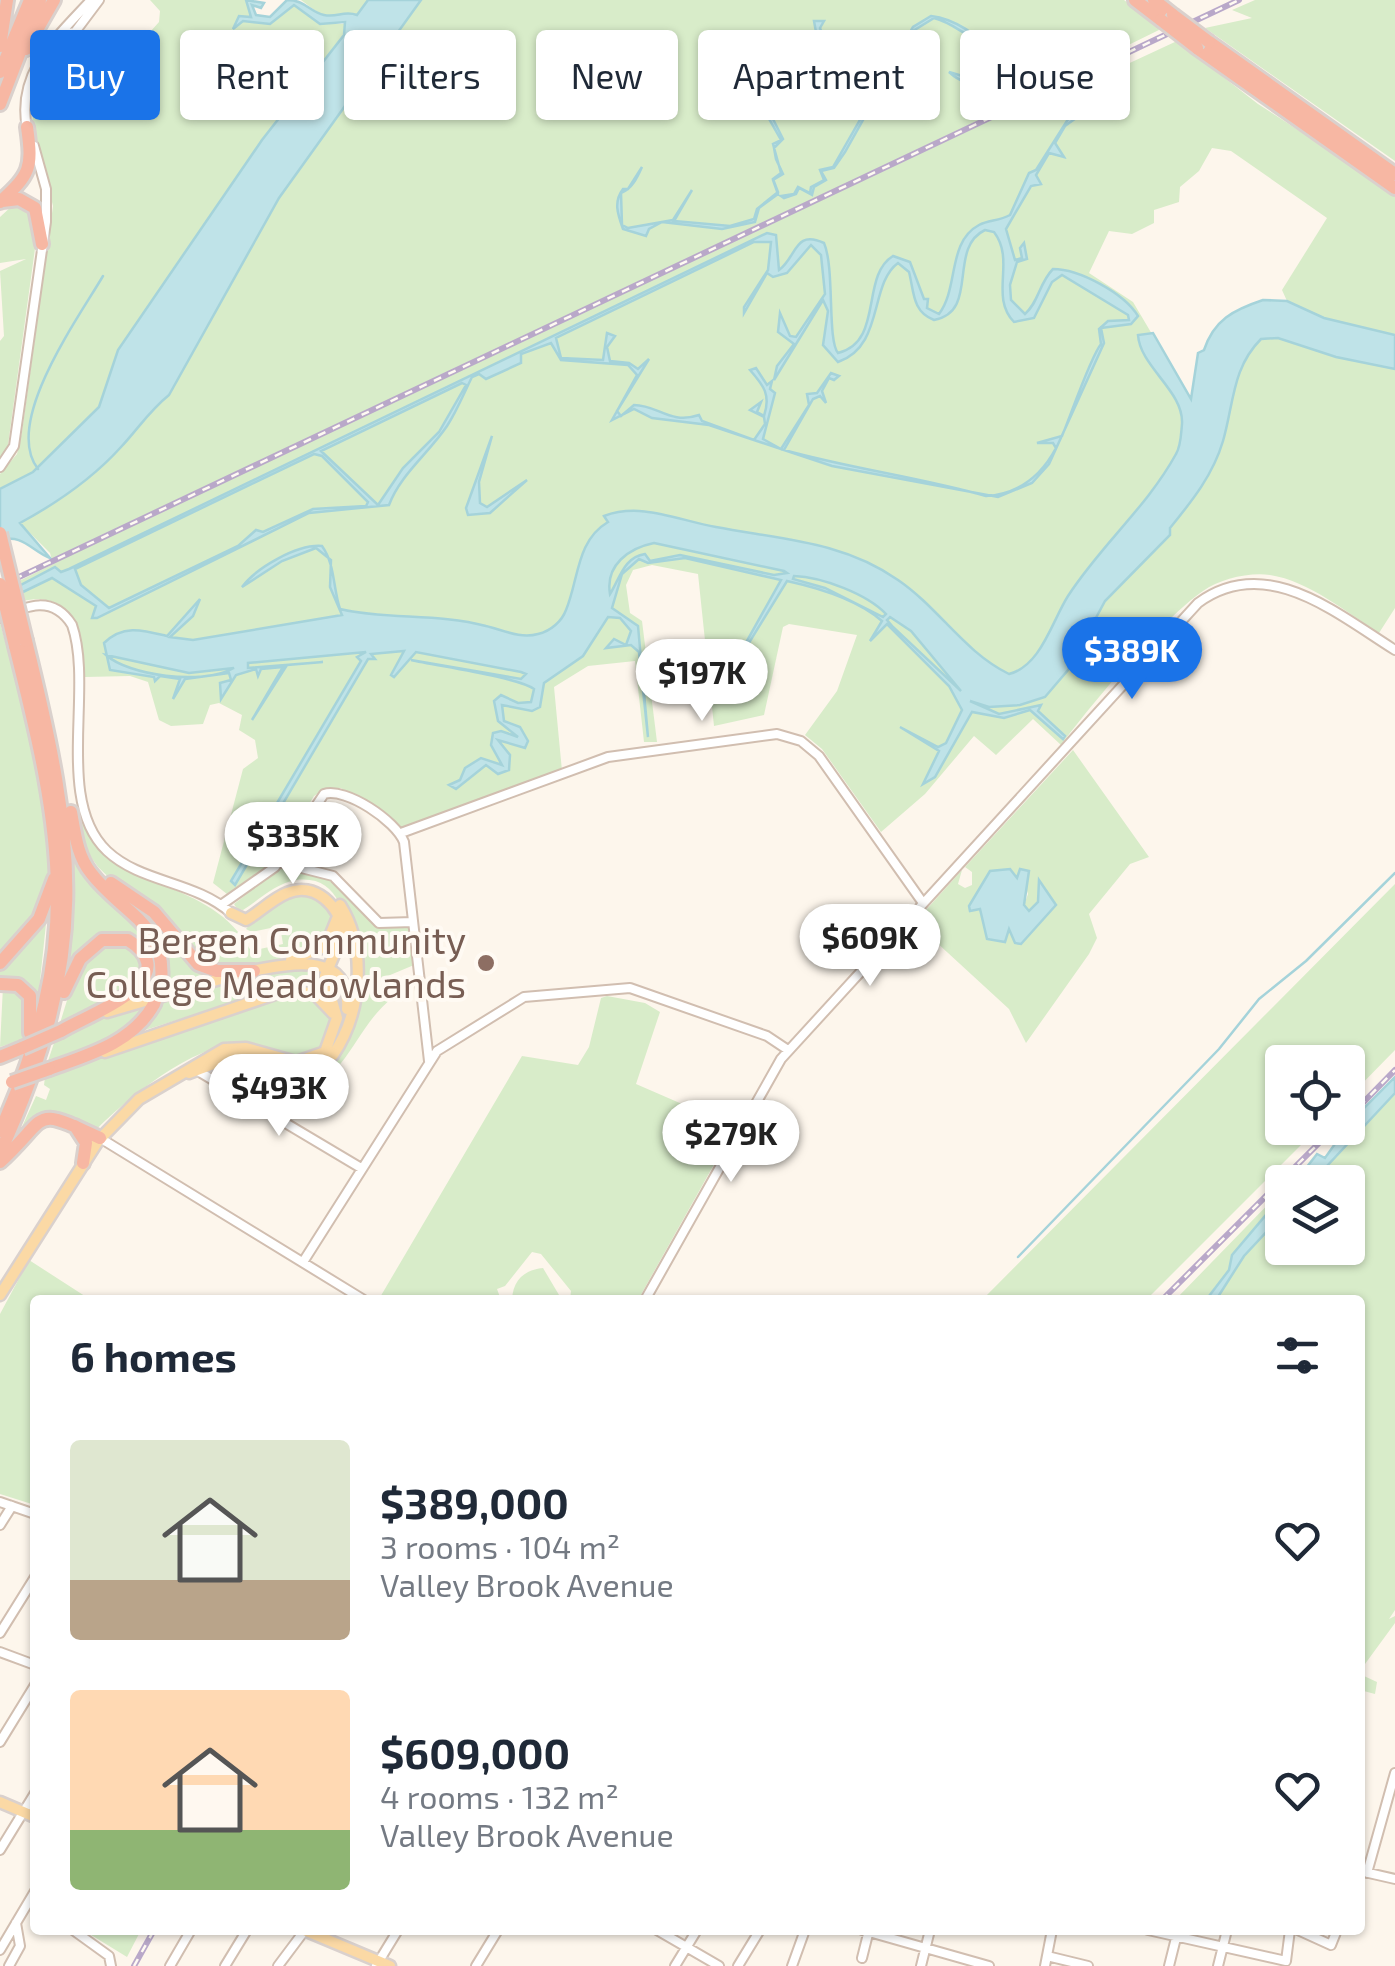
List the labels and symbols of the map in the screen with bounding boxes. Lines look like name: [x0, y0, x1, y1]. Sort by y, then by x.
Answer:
pin: $389K: [1062, 617, 1202, 702]
pin: $197K: [632, 639, 772, 724]
pin: $335K: [223, 802, 363, 887]
pin: $609K: [800, 904, 940, 989]
place label: Bergen Community College Meadowlands: [85, 916, 466, 1006]
marker: Bergen Community College Meadowlands: [475, 952, 497, 974]
pin: $493K: [209, 1054, 349, 1139]
pin: $279K: [661, 1100, 801, 1185]

